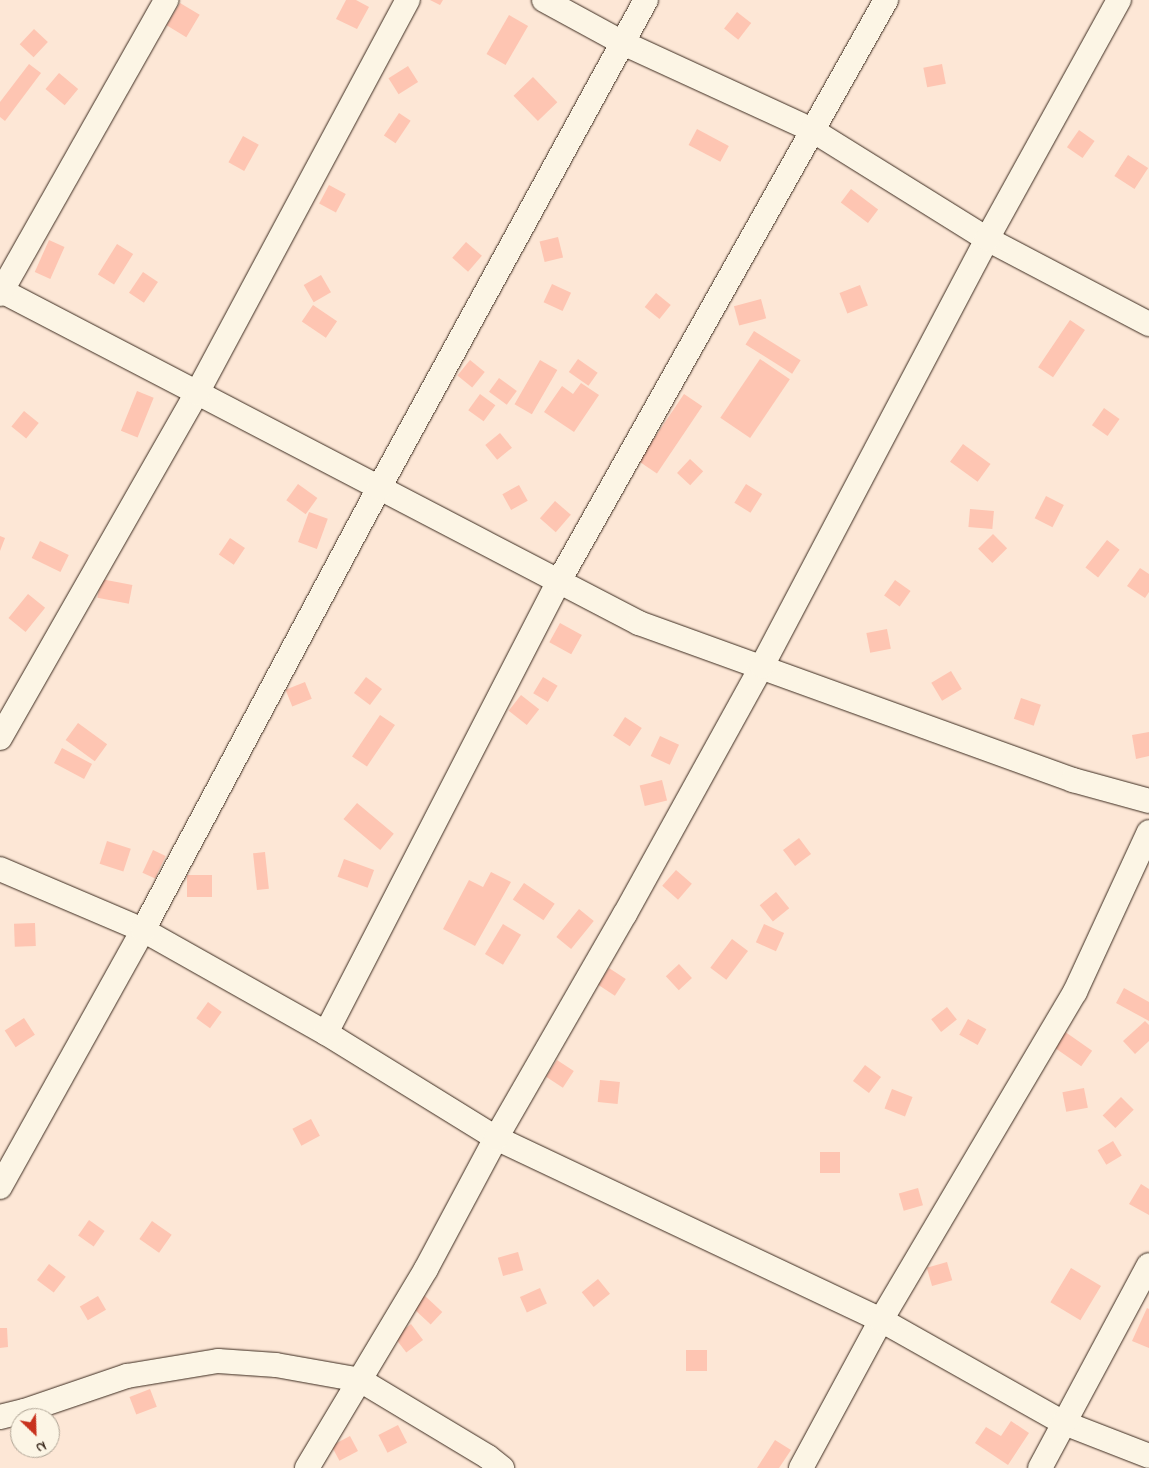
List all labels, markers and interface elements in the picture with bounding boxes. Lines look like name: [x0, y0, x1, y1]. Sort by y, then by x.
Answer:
north arrow: [10, 1408, 60, 1458]
text: N: [32, 1435, 49, 1458]

